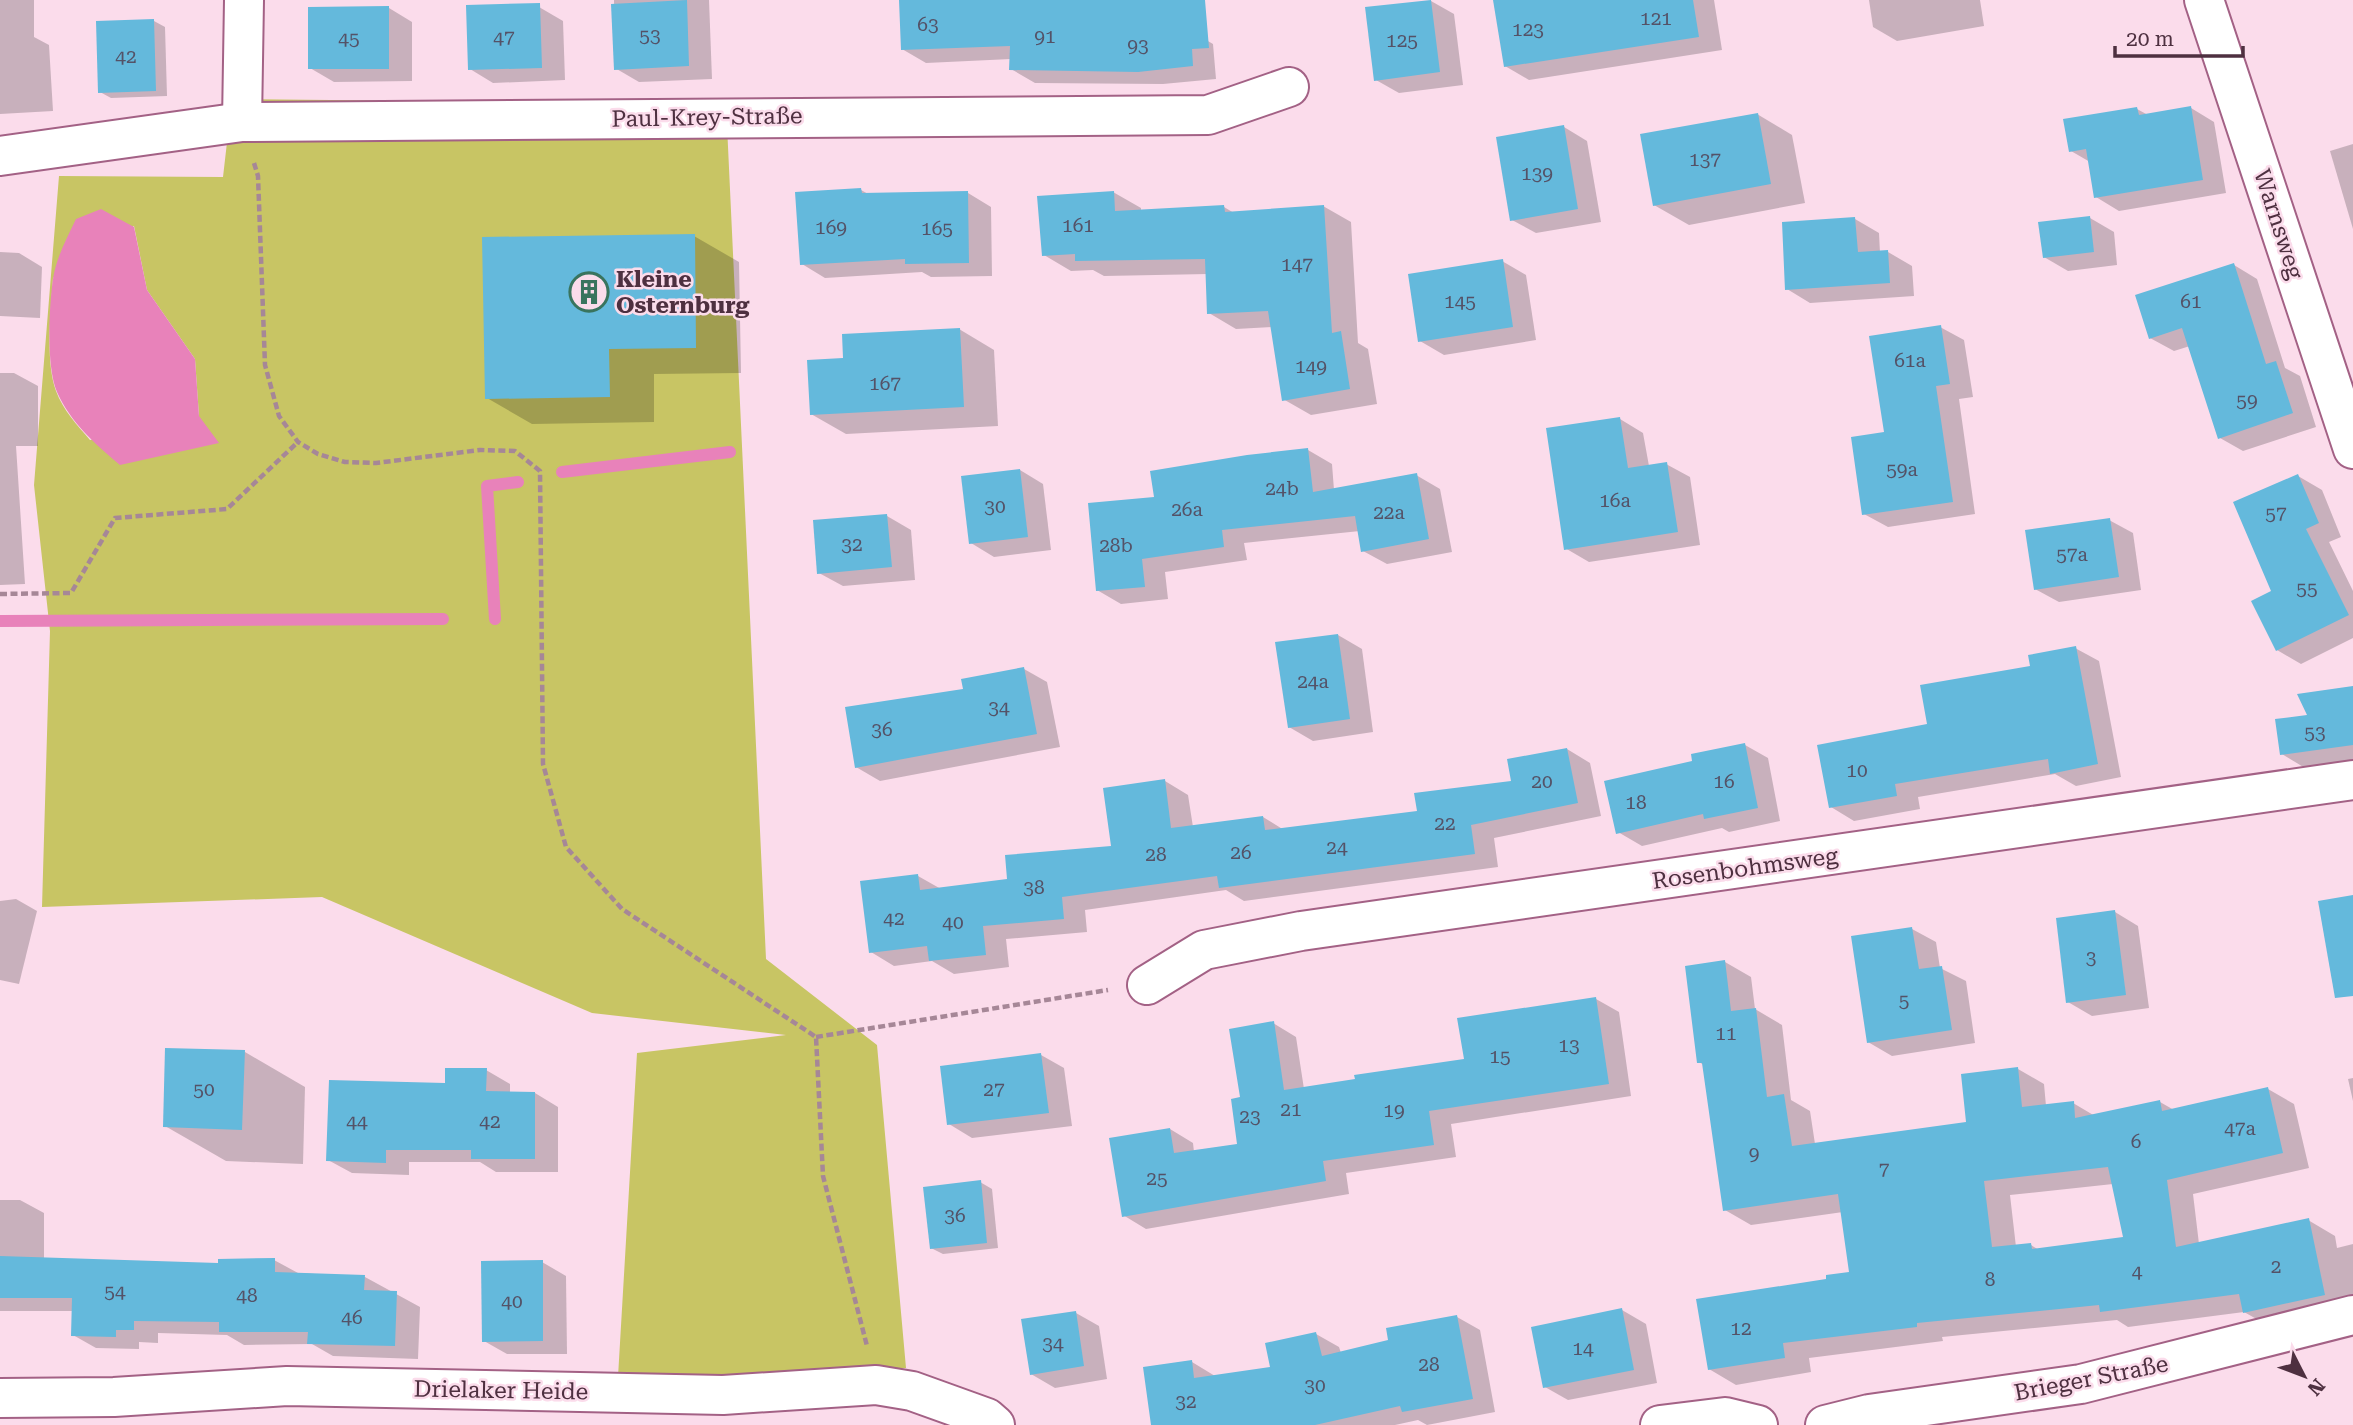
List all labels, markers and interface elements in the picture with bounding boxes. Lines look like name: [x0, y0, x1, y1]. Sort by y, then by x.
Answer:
house number: 121: [1640, 7, 1672, 30]
house number: 63: [917, 13, 939, 36]
scale bar: [2115, 14, 2243, 58]
house number: 123: [1512, 18, 1544, 41]
house number: 53: [639, 24, 661, 47]
house number: 91: [1034, 25, 1056, 48]
house number: 47: [493, 26, 515, 49]
house number: 45: [338, 27, 360, 50]
text: 20 m: [2126, 27, 2174, 51]
house number: 125: [1386, 29, 1418, 52]
house number: 93: [1127, 34, 1149, 57]
house number: 42: [115, 45, 137, 68]
street label: Paul-Krey-Straße: [611, 102, 803, 133]
house number: 137: [1689, 148, 1721, 171]
house number: 139: [1521, 162, 1553, 185]
street label: Warnsweg: [2248, 166, 2309, 283]
house number: 161: [1062, 214, 1094, 237]
house number: 169: [815, 216, 847, 239]
house number: 165: [921, 217, 953, 240]
house number: 147: [1281, 253, 1313, 276]
place label: Kleine Osternburg: [616, 266, 750, 319]
building icon: Kleine Osternburg: [568, 271, 610, 313]
house number: 145: [1444, 290, 1476, 313]
house number: 61: [2180, 290, 2202, 313]
house number: 61a: [1894, 349, 1926, 372]
house number: 149: [1295, 355, 1327, 378]
house number: 167: [869, 372, 901, 395]
house number: 59: [2236, 389, 2258, 412]
house number: 59a: [1886, 458, 1918, 481]
house number: 24b: [1265, 477, 1299, 500]
house number: 16a: [1599, 489, 1631, 512]
house number: 30: [984, 495, 1006, 518]
house number: 26a: [1171, 498, 1203, 521]
house number: 22a: [1373, 501, 1405, 524]
house number: 57: [2265, 502, 2287, 525]
house number: 32: [841, 533, 863, 556]
house number: 28b: [1099, 534, 1133, 557]
house number: 57a: [2056, 543, 2088, 566]
house number: 55: [2296, 577, 2318, 600]
house number: 24a: [1297, 670, 1329, 693]
house number: 34: [988, 696, 1010, 719]
house number: 36: [871, 718, 893, 741]
house number: 53: [2304, 721, 2326, 744]
house number: 10: [1846, 759, 1868, 782]
house number: 20: [1531, 770, 1553, 793]
house number: 16: [1713, 770, 1735, 793]
house number: 18: [1625, 791, 1647, 814]
house number: 22: [1434, 812, 1456, 835]
house number: 24: [1326, 836, 1348, 859]
house number: 26: [1230, 841, 1252, 864]
street label: Rosenbohmsweg: [1650, 842, 1840, 895]
house number: 28: [1145, 843, 1167, 866]
house number: 38: [1023, 876, 1045, 899]
house number: 42: [883, 907, 905, 930]
house number: 40: [942, 911, 964, 934]
house number: 3: [2086, 946, 2096, 969]
house number: 5: [1899, 989, 1909, 1012]
house number: 11: [1715, 1022, 1737, 1045]
house number: 13: [1558, 1034, 1580, 1057]
house number: 15: [1489, 1045, 1511, 1068]
house number: 50: [193, 1078, 215, 1101]
house number: 27: [983, 1078, 1005, 1101]
house number: 21: [1280, 1098, 1302, 1121]
house number: 19: [1383, 1099, 1405, 1122]
house number: 23: [1239, 1105, 1261, 1128]
house number: 44: [346, 1110, 368, 1133]
house number: 42: [479, 1110, 501, 1133]
house number: 47a: [2224, 1117, 2256, 1140]
house number: 6: [2131, 1130, 2141, 1153]
house number: 9: [1749, 1142, 1759, 1165]
house number: 7: [1879, 1158, 1890, 1181]
house number: 25: [1146, 1167, 1168, 1190]
house number: 36: [944, 1204, 966, 1227]
house number: 2: [2271, 1255, 2281, 1278]
house number: 4: [2132, 1260, 2143, 1283]
house number: 8: [1985, 1268, 1995, 1291]
house number: 54: [104, 1280, 126, 1303]
house number: 48: [236, 1284, 258, 1307]
house number: 40: [501, 1290, 523, 1313]
house number: 46: [341, 1306, 363, 1329]
house number: 12: [1730, 1317, 1752, 1340]
house number: 34: [1042, 1332, 1064, 1355]
house number: 14: [1572, 1337, 1594, 1360]
north arrow: [2269, 1341, 2339, 1411]
street label: Brieger Straße: [2012, 1350, 2171, 1407]
house number: 28: [1418, 1353, 1440, 1376]
house number: 30: [1304, 1374, 1326, 1397]
text: N: [2303, 1374, 2330, 1400]
street label: Drielaker Heide: [413, 1375, 589, 1406]
house number: 32: [1175, 1390, 1197, 1413]

